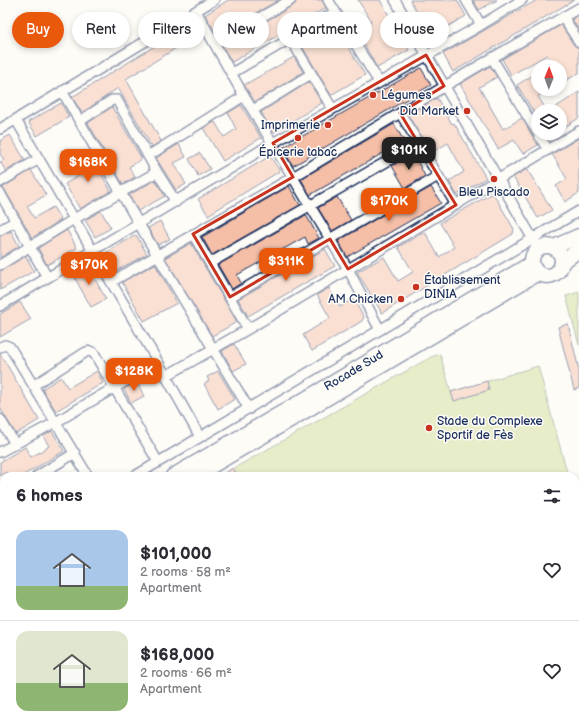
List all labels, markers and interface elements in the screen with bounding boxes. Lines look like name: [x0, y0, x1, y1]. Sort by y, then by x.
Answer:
chip: Buy: [12, 12, 64, 48]
chip: Rent: [72, 12, 130, 48]
chip: Filters: [138, 12, 205, 48]
chip: New: [213, 12, 269, 48]
chip: Apartment: [277, 12, 372, 48]
chip: House: [380, 12, 449, 48]
north arrow: [531, 60, 567, 96]
map controls: [531, 60, 567, 140]
place label: Légumes: [381, 88, 431, 103]
marker: Légumes: [368, 90, 378, 100]
place label: Dia Market: [399, 104, 459, 119]
button: layers: [531, 104, 567, 140]
marker: Dia Market: [462, 106, 472, 116]
place label: Imprimerie: [261, 118, 320, 133]
marker: Imprimerie: [323, 120, 333, 130]
marker: Épicerie tabac: [293, 133, 303, 143]
pin: $101K: [381, 137, 437, 171]
text: $101K: [391, 142, 427, 158]
place label: Épicerie tabac: [259, 144, 337, 160]
pin: $168K: [60, 149, 116, 183]
text: $168K: [69, 154, 107, 170]
marker: Bleu Piscado: [489, 174, 499, 184]
place label: Bleu Piscado: [458, 185, 530, 200]
pin: $170K: [361, 188, 417, 222]
text: $170K: [370, 193, 408, 209]
pin: $311K: [258, 248, 314, 282]
pin: $170K: [61, 252, 117, 286]
text: $311K: [268, 253, 304, 269]
text: $170K: [70, 257, 108, 273]
place label: Établissement DINIA: [424, 272, 501, 302]
marker: Établissement DINIA: [411, 282, 421, 292]
place label: AM Chicken: [328, 292, 393, 307]
marker: AM Chicken: [396, 294, 406, 304]
street label: Rocade Sud: [321, 347, 386, 394]
pin: $128K: [106, 358, 162, 392]
text: $128K: [115, 363, 153, 379]
place label: Stade du Complexe Sportif de Fès: [437, 414, 543, 443]
marker: Stade du Complexe Sportif de Fès: [424, 423, 434, 433]
icon: filters: [541, 485, 563, 507]
text: 6 homes: [16, 486, 83, 506]
text: $101,000: [140, 544, 212, 564]
icon: home: [48, 546, 96, 594]
icon: heart: [541, 559, 563, 581]
text: 2 rooms · 58 m²: [140, 564, 231, 580]
text: Apartment: [140, 580, 201, 596]
text: $168,000: [140, 645, 214, 665]
icon: home: [48, 647, 96, 695]
icon: heart: [541, 660, 563, 682]
text: 2 rooms · 66 m²: [140, 665, 232, 681]
text: Apartment: [140, 681, 201, 697]

